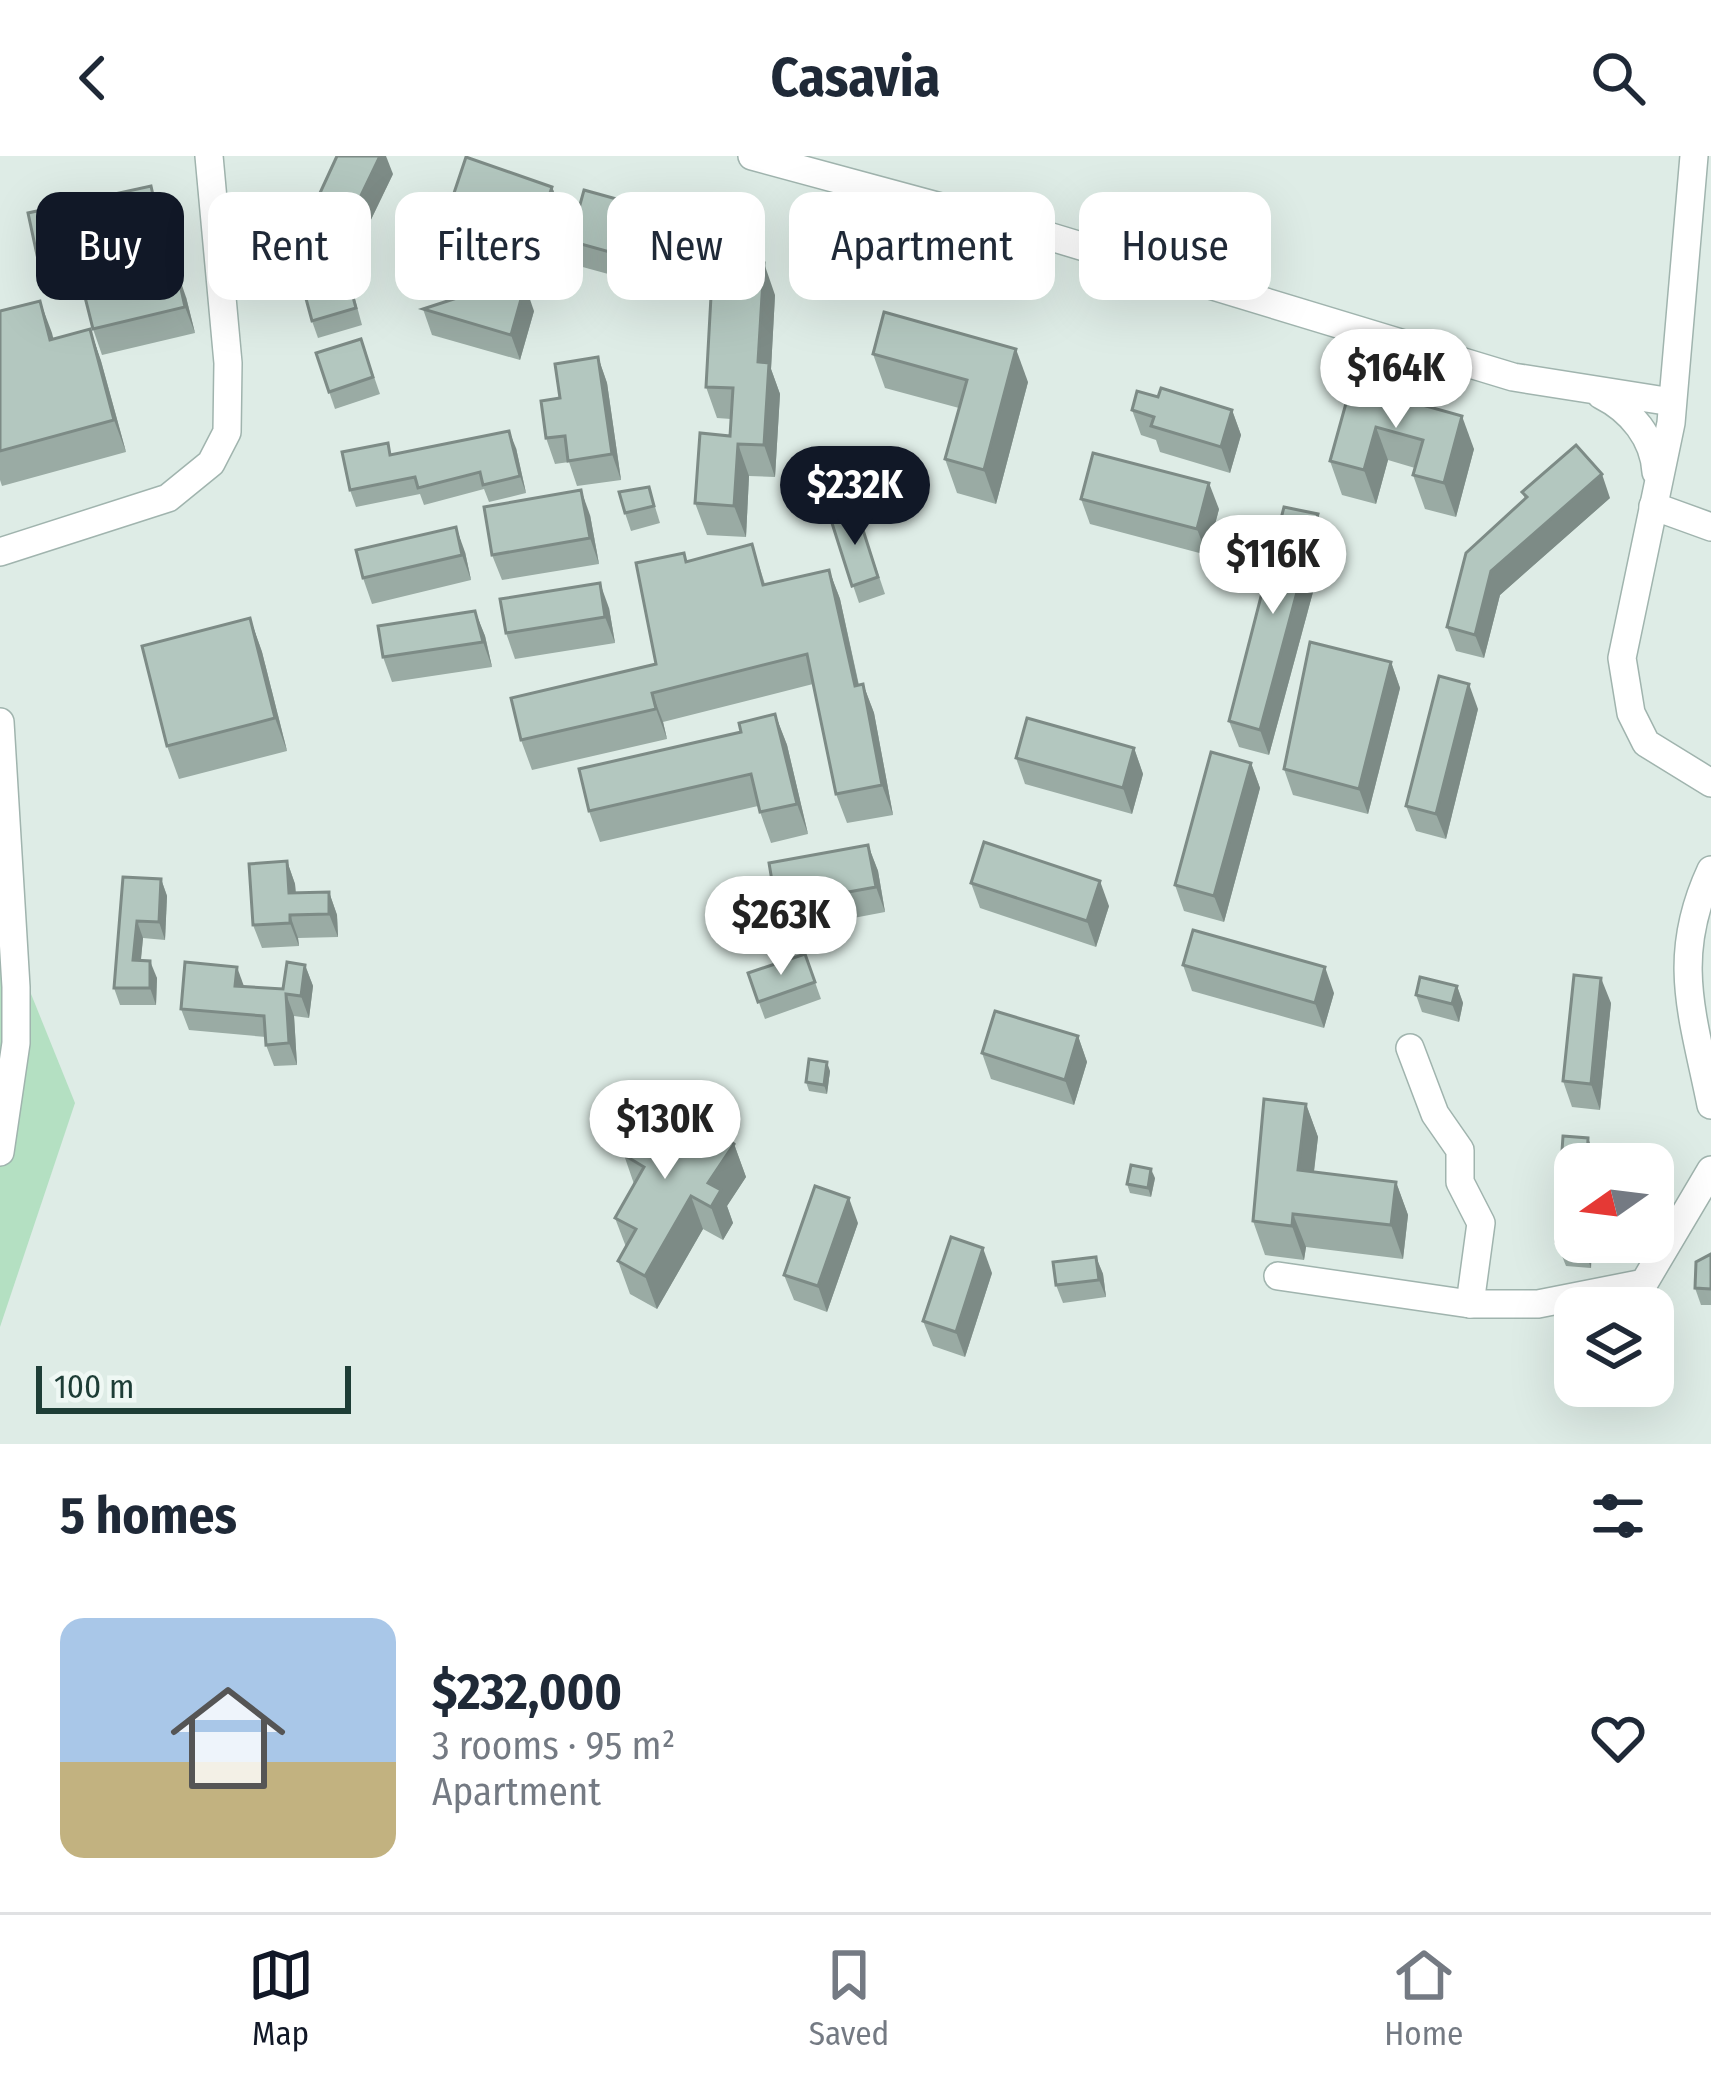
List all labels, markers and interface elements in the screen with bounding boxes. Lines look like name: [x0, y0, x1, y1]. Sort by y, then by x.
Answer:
icon: back: [60, 45, 126, 111]
icon: search: [1585, 45, 1651, 111]
text: Casavia: [771, 46, 940, 110]
chip: Buy: [36, 192, 184, 300]
chip: Rent: [208, 192, 371, 300]
chip: Filters: [395, 192, 583, 300]
chip: New: [607, 192, 765, 300]
chip: Apartment: [789, 192, 1055, 300]
chip: House: [1079, 192, 1271, 300]
pin: $164K: [1312, 329, 1480, 431]
text: $164K: [1347, 345, 1445, 391]
pin: $232K: [771, 446, 939, 548]
text: $232K: [807, 462, 903, 508]
pin: $116K: [1189, 515, 1357, 617]
text: $116K: [1226, 531, 1320, 577]
pin: $263K: [697, 876, 865, 978]
text: $263K: [732, 892, 830, 938]
pin: $130K: [581, 1080, 749, 1182]
text: $130K: [617, 1096, 713, 1142]
north arrow: [1554, 1143, 1674, 1263]
map controls: [1554, 1143, 1674, 1407]
button: layers: [1554, 1287, 1674, 1407]
scale bar: [36, 1360, 351, 1413]
text: 100 m: [54, 1367, 134, 1407]
icon: filters: [1585, 1483, 1651, 1549]
text: 5 homes: [60, 1485, 237, 1547]
text: $232,000: [432, 1661, 622, 1723]
icon: home: [156, 1666, 300, 1810]
icon: heart: [1585, 1705, 1651, 1771]
text: 3 rooms · 95 m²: [432, 1723, 675, 1769]
text: Apartment: [432, 1769, 601, 1815]
tab: Map: [248, 1942, 314, 2054]
tab: Saved: [809, 1942, 889, 2054]
tab: Home: [1384, 1942, 1463, 2054]

